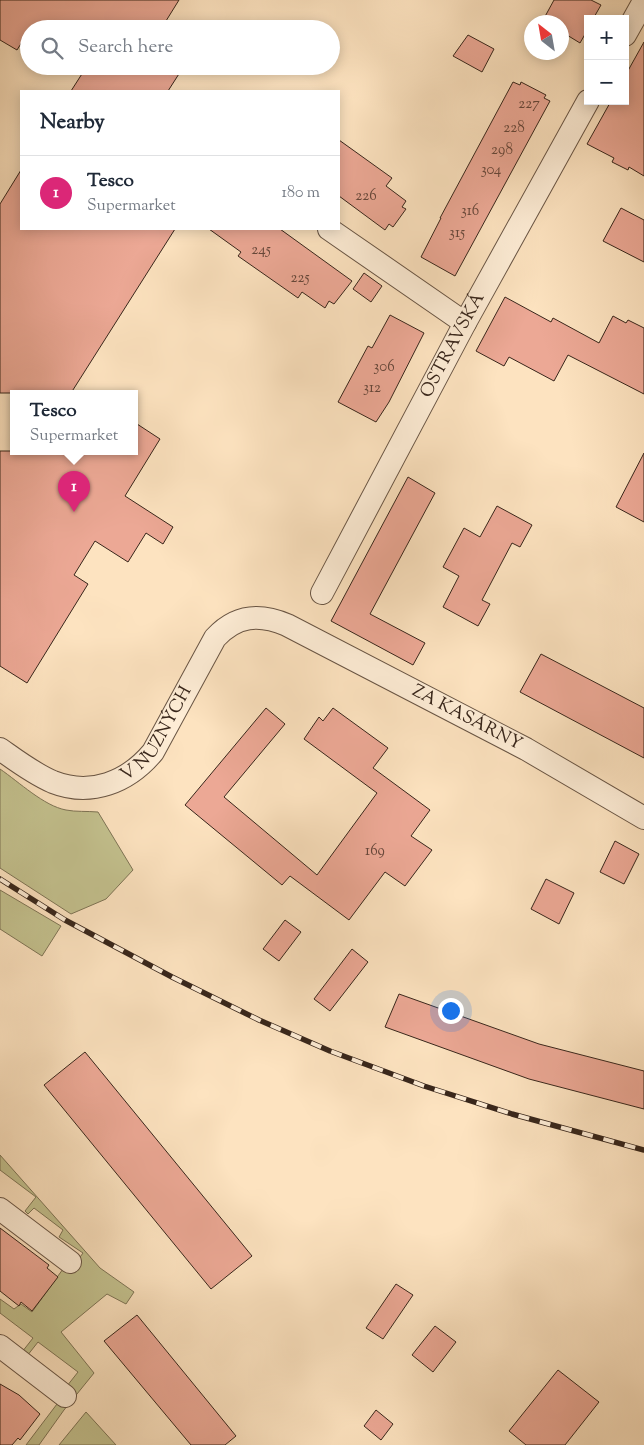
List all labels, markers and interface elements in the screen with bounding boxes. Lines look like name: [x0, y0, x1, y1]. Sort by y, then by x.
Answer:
north arrow: [524, 15, 569, 60]
map controls: [584, 15, 629, 105]
button: +: [584, 15, 629, 60]
search box: [20, 20, 340, 75]
icon: search: [38, 34, 66, 62]
text: Search here: [78, 34, 173, 61]
button: −: [584, 60, 629, 105]
house number: 227: [518, 94, 540, 115]
text: Nearby: [40, 108, 105, 138]
house number: 228: [503, 118, 525, 139]
house number: 298: [491, 140, 513, 161]
house number: 304: [481, 160, 502, 181]
text: Tesco: [87, 168, 134, 195]
text: 1: [53, 182, 59, 205]
text: 180 m: [281, 182, 320, 205]
house number: 226: [355, 186, 377, 207]
text: Supermarket: [87, 195, 176, 218]
house number: 316: [461, 201, 479, 222]
house number: 315: [449, 223, 465, 244]
house number: 245: [251, 240, 271, 261]
house number: 225: [290, 268, 310, 289]
street label: OSTRAVSKÁ: [414, 288, 492, 403]
house number: 306: [373, 357, 395, 378]
house number: 312: [363, 378, 381, 399]
popup: [10, 390, 138, 455]
text: Tesco: [30, 398, 77, 425]
text: Supermarket: [30, 425, 118, 448]
pin: 1: [58, 471, 90, 512]
street label: ZA KASÁRNY: [407, 679, 527, 758]
street label: V NUZNÝCH: [116, 682, 199, 789]
house number: 169: [365, 841, 385, 862]
your location: [438, 998, 464, 1024]

